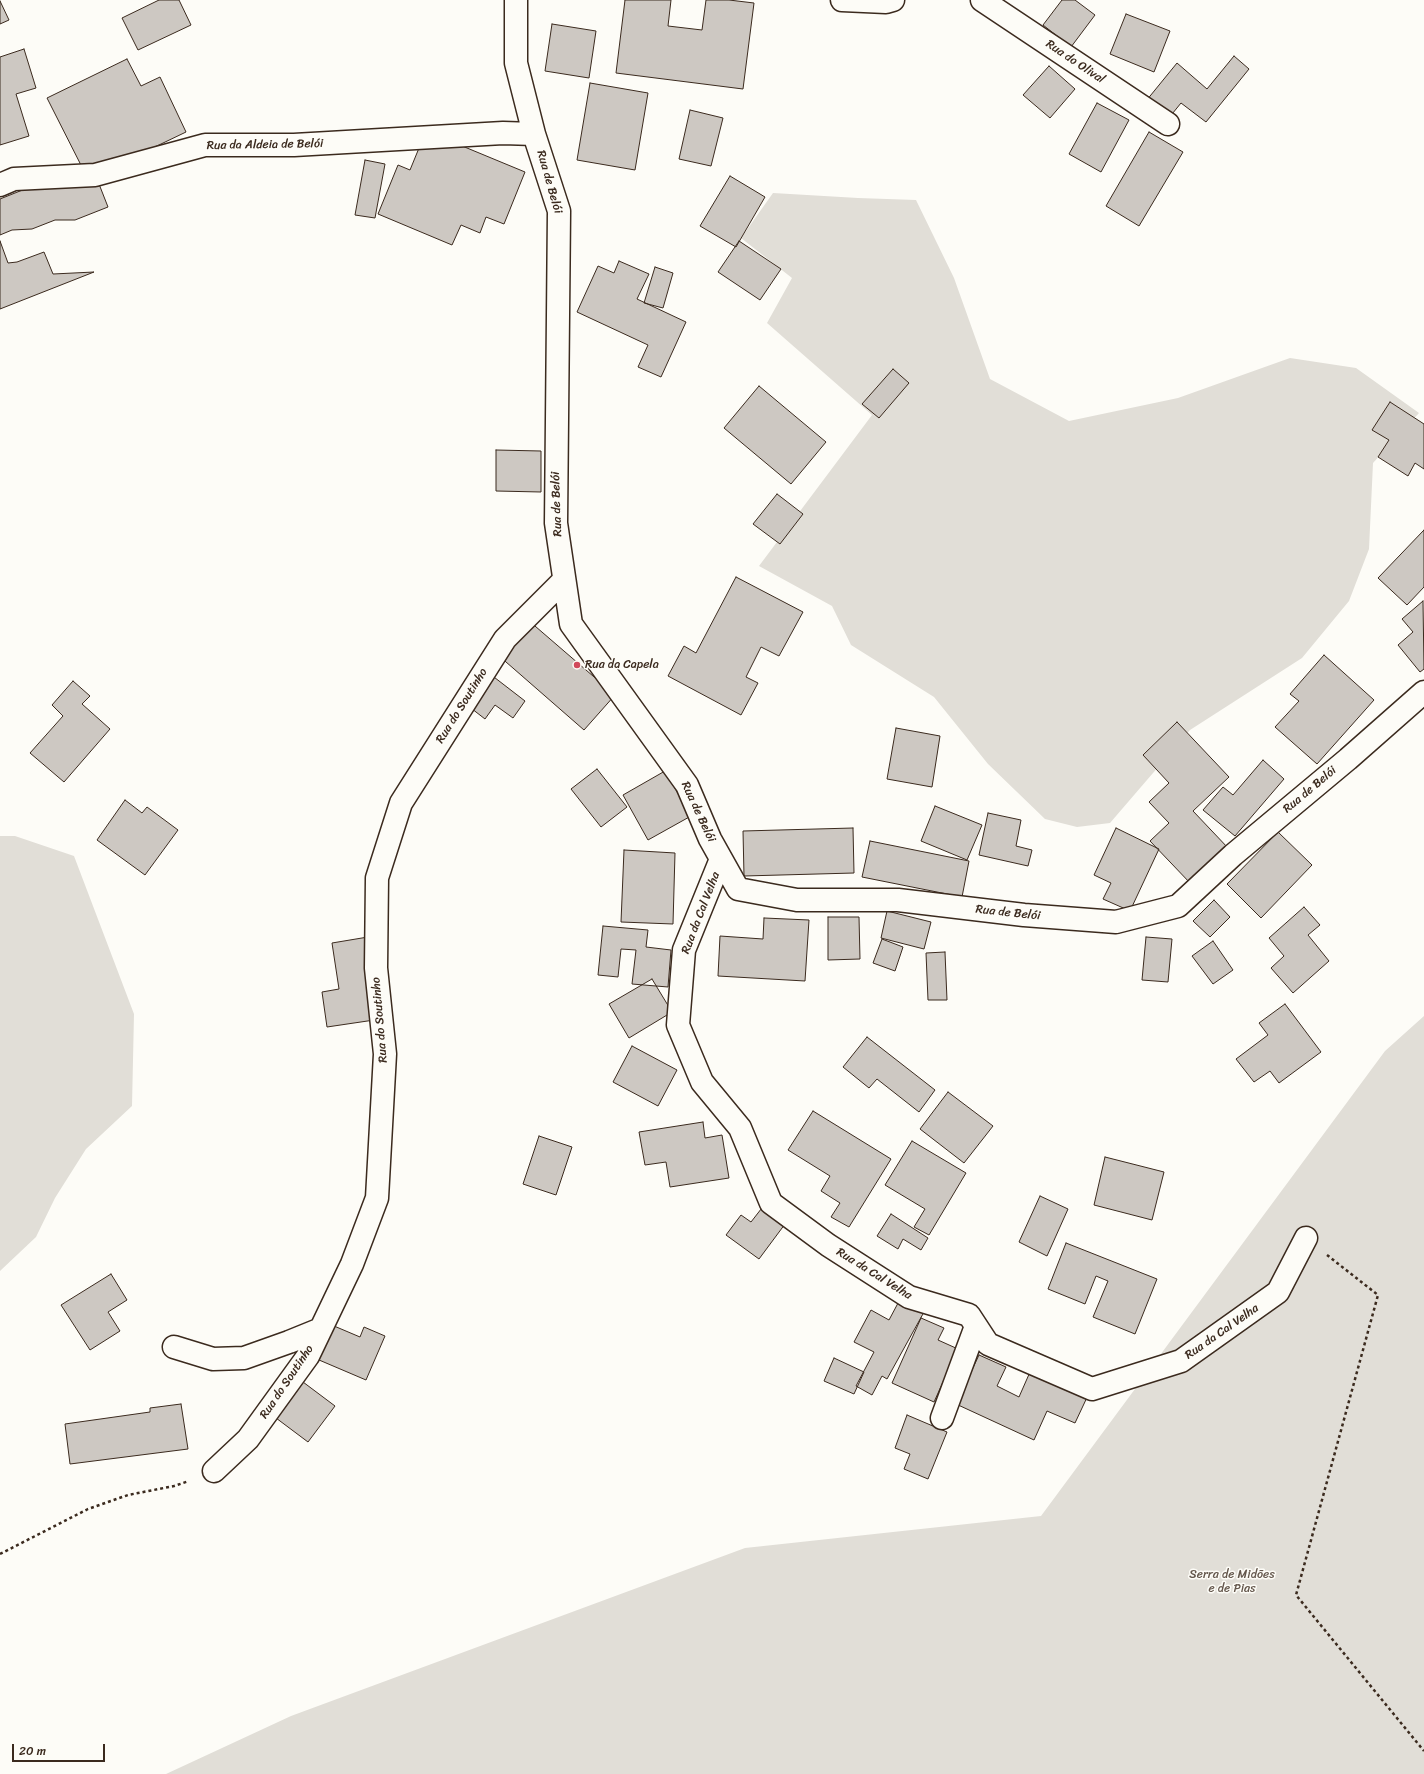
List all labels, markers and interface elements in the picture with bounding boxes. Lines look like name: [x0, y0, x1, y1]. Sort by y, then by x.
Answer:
street label: Rua do Olival: [1043, 37, 1107, 87]
street label: Rua da Aldeia de Belói: [207, 137, 323, 153]
street label: Rua de Belói: [533, 149, 565, 215]
street label: Rua de Belói: [549, 471, 565, 537]
place label: Rua da Capela: [585, 658, 659, 672]
marker: Rua da Capela: [572, 660, 582, 670]
street label: Rua do Soutinho: [433, 666, 491, 746]
street label: Rua de Belói: [1280, 764, 1340, 816]
street label: Rua de Belói: [678, 779, 718, 845]
street label: Rua da Cal Velha: [679, 870, 723, 956]
street label: Rua de Belói: [975, 902, 1041, 924]
street label: Rua do Soutinho: [369, 977, 391, 1063]
street label: Rua da Cal Velha: [834, 1245, 914, 1303]
street label: Rua da Cal Velha: [1182, 1301, 1262, 1363]
street label: Rua do Soutinho: [257, 1342, 317, 1422]
park label: Serra de Midões e de Pias: [1189, 1568, 1275, 1596]
scale bar: [14, 1736, 107, 1762]
text: 20 m: [19, 1740, 46, 1762]

